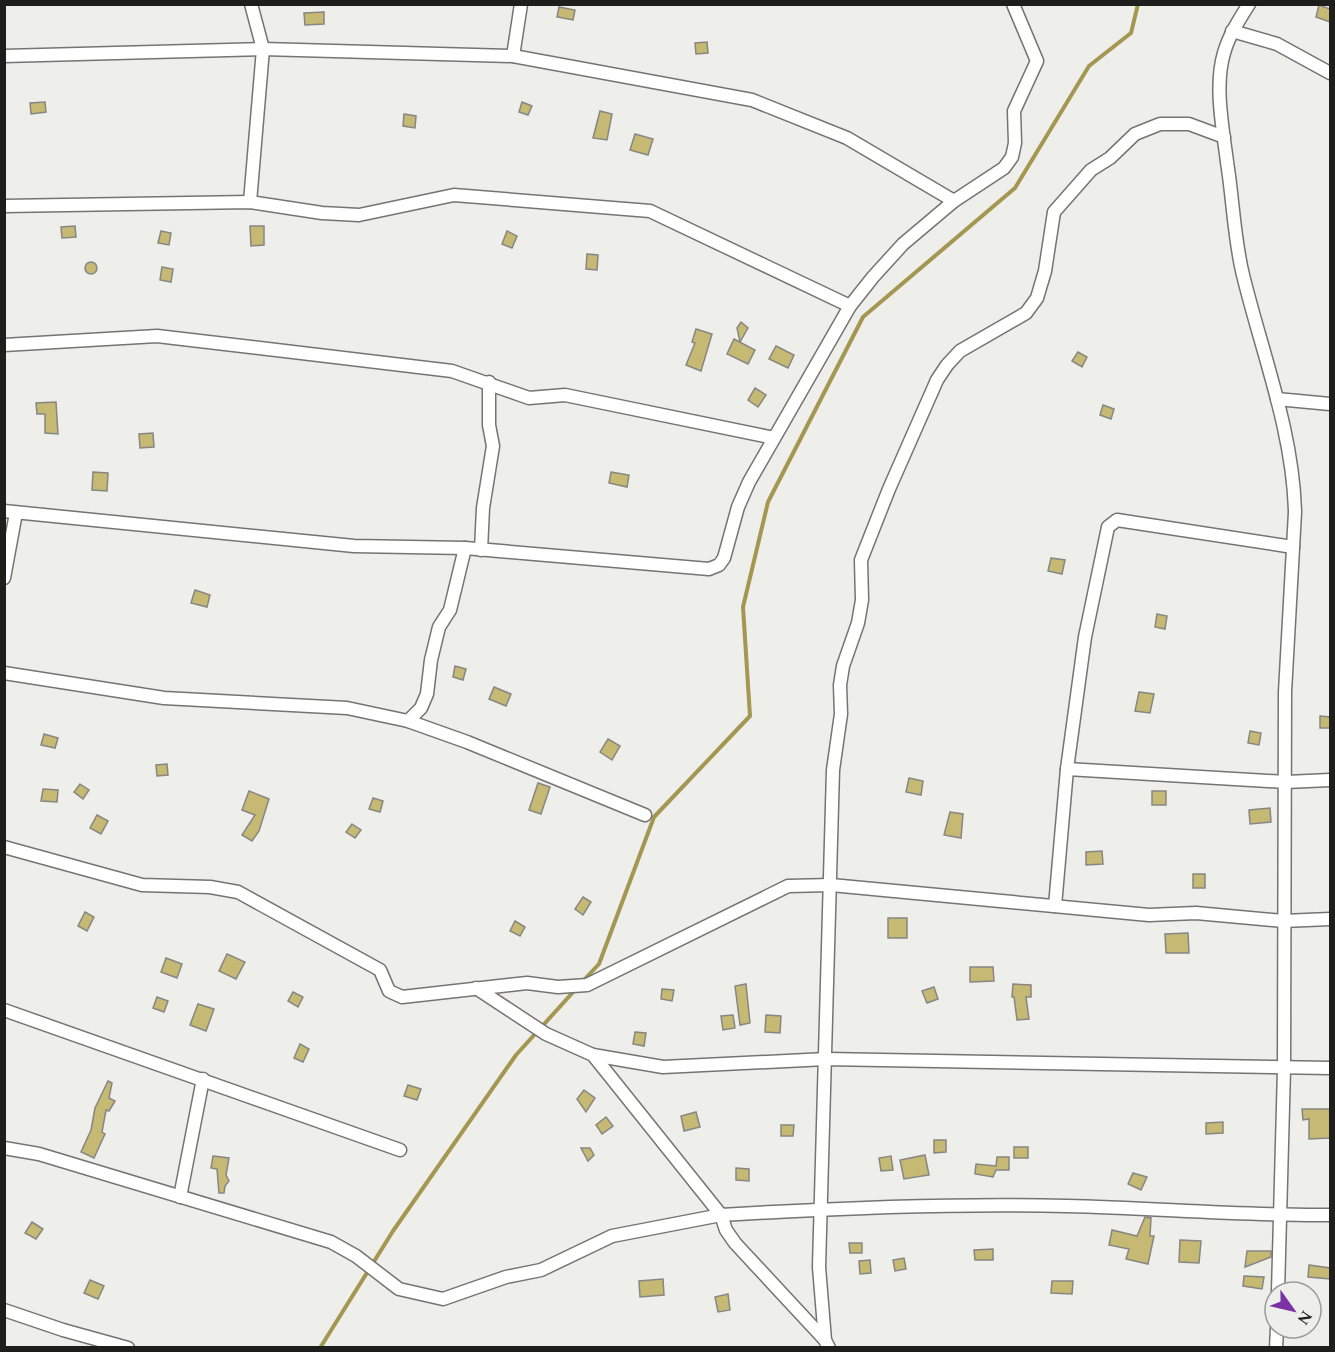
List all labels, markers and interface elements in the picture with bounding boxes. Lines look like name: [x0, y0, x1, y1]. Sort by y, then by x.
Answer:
north arrow: [1263, 1280, 1323, 1340]
text: N: [1291, 1306, 1318, 1330]

